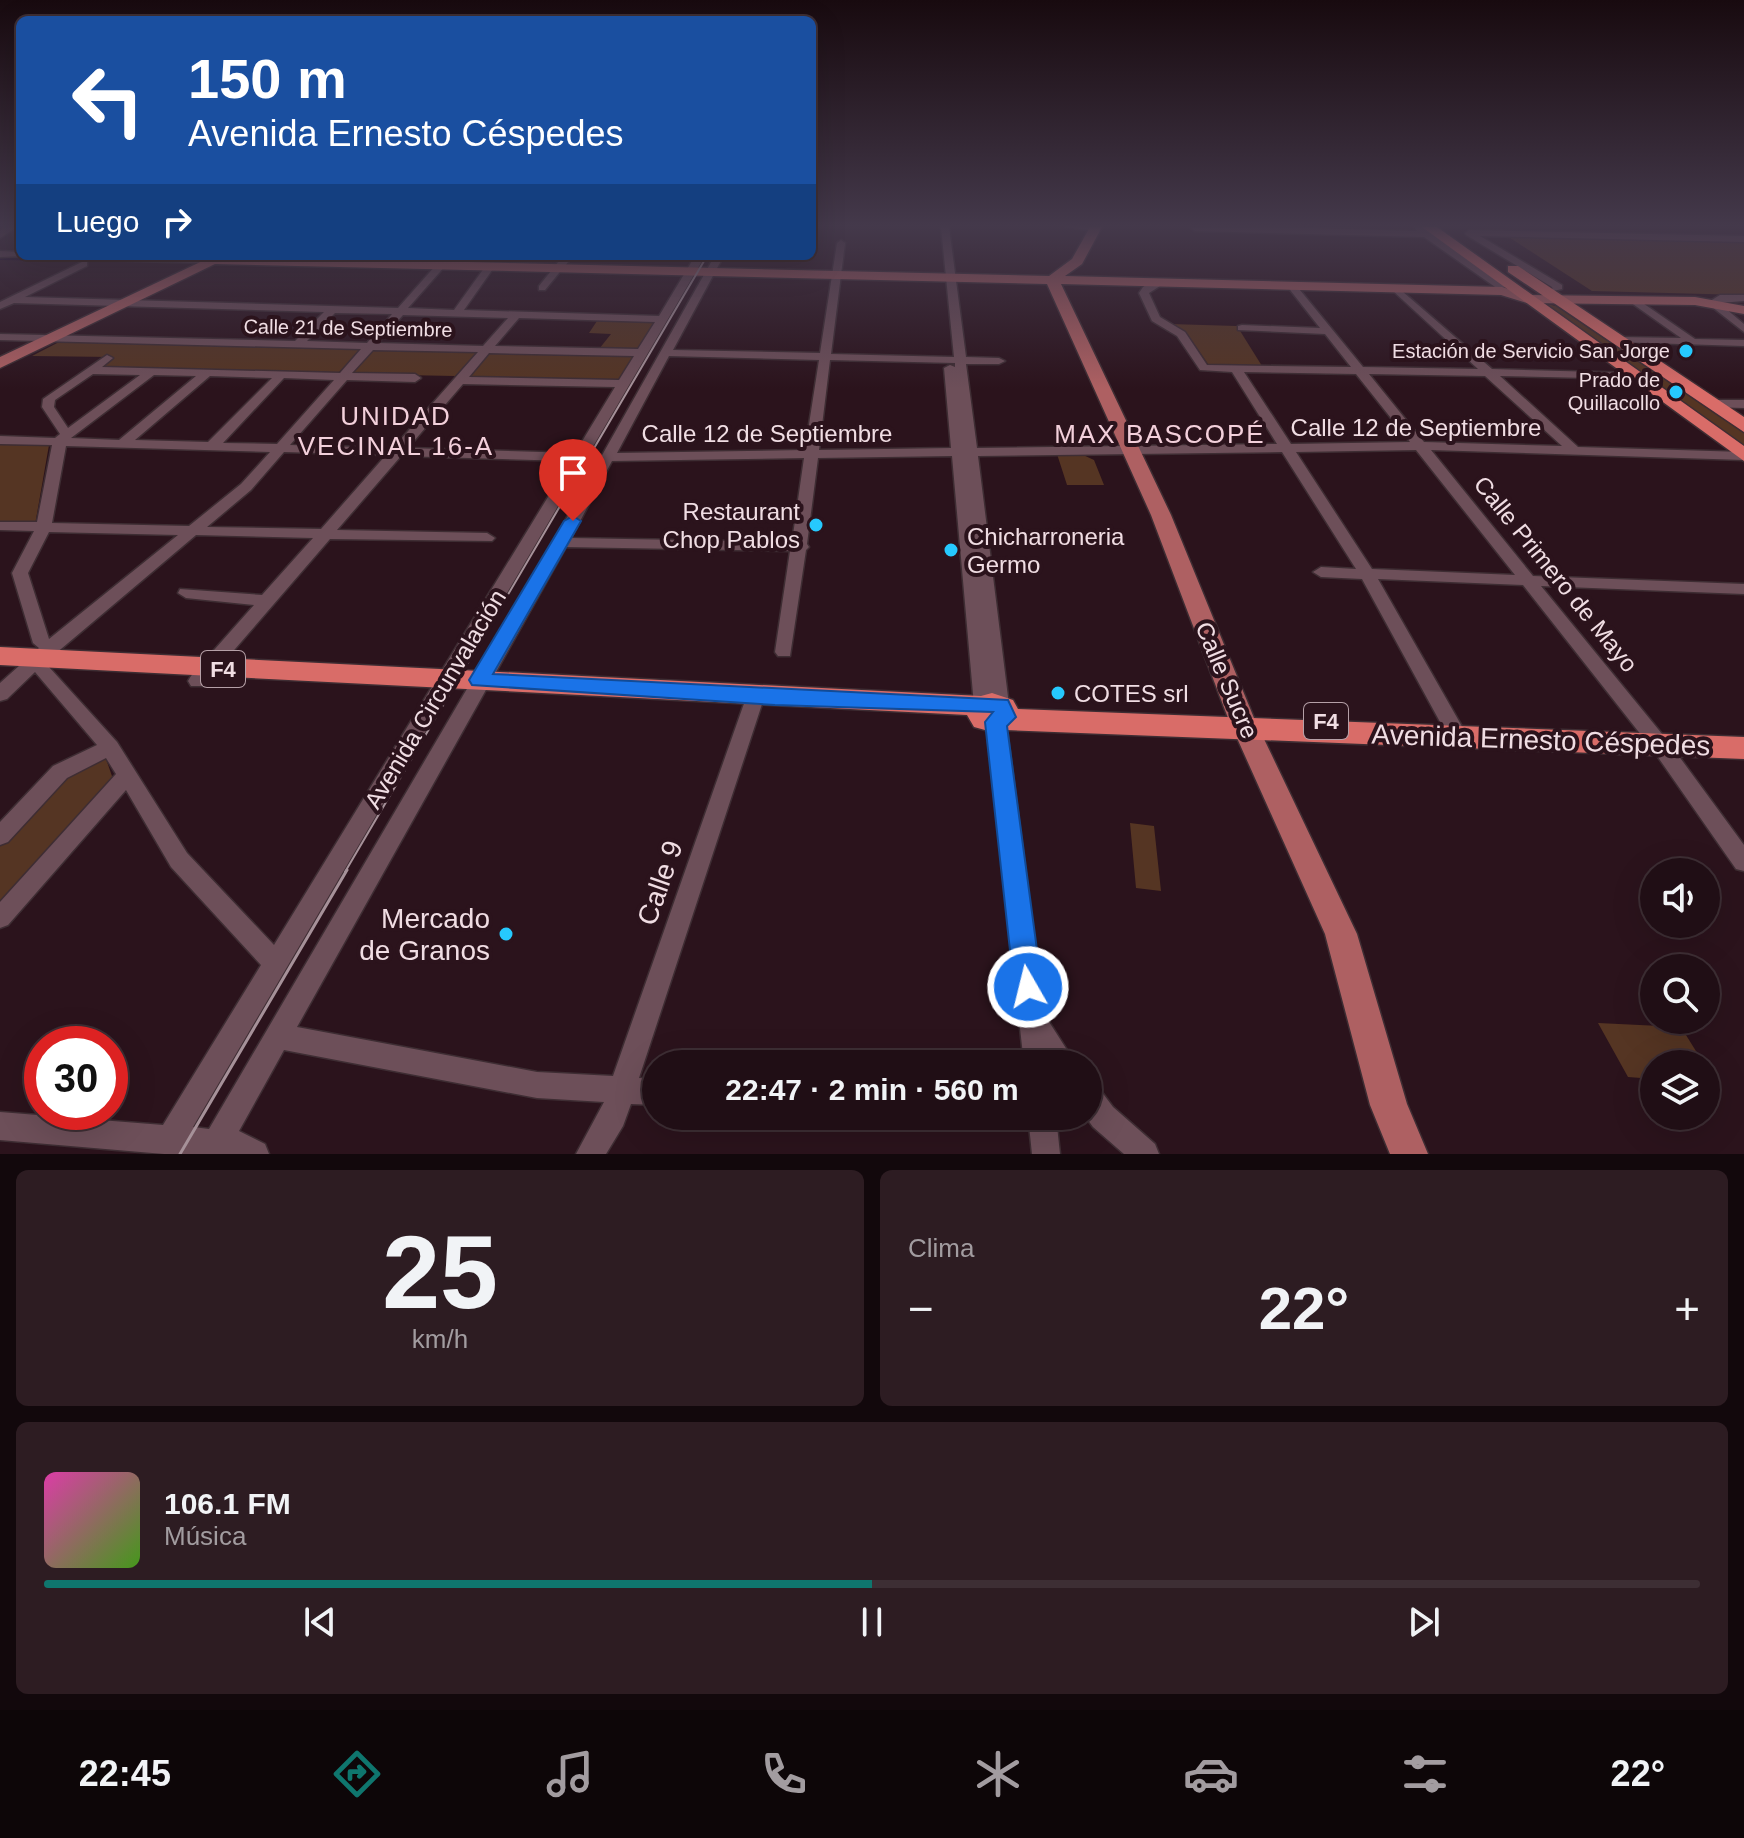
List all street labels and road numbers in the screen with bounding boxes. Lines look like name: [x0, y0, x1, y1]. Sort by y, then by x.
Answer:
street label: Calle 21 de Septiembre: [243, 315, 453, 341]
street label: Calle 12 de Septiembre: [1291, 414, 1541, 441]
street label: Calle 12 de Septiembre: [642, 420, 892, 447]
street label: Calle Primero de Mayo: [1469, 471, 1643, 677]
street label: Avenida Circunvalación: [359, 585, 511, 813]
street label: Calle Sucre: [1190, 618, 1264, 742]
road number: F4: [201, 651, 245, 687]
road number: F4: [1304, 703, 1348, 739]
street label: Avenida Ernesto Céspedes: [1371, 719, 1711, 761]
street label: Calle 9: [631, 837, 689, 929]

